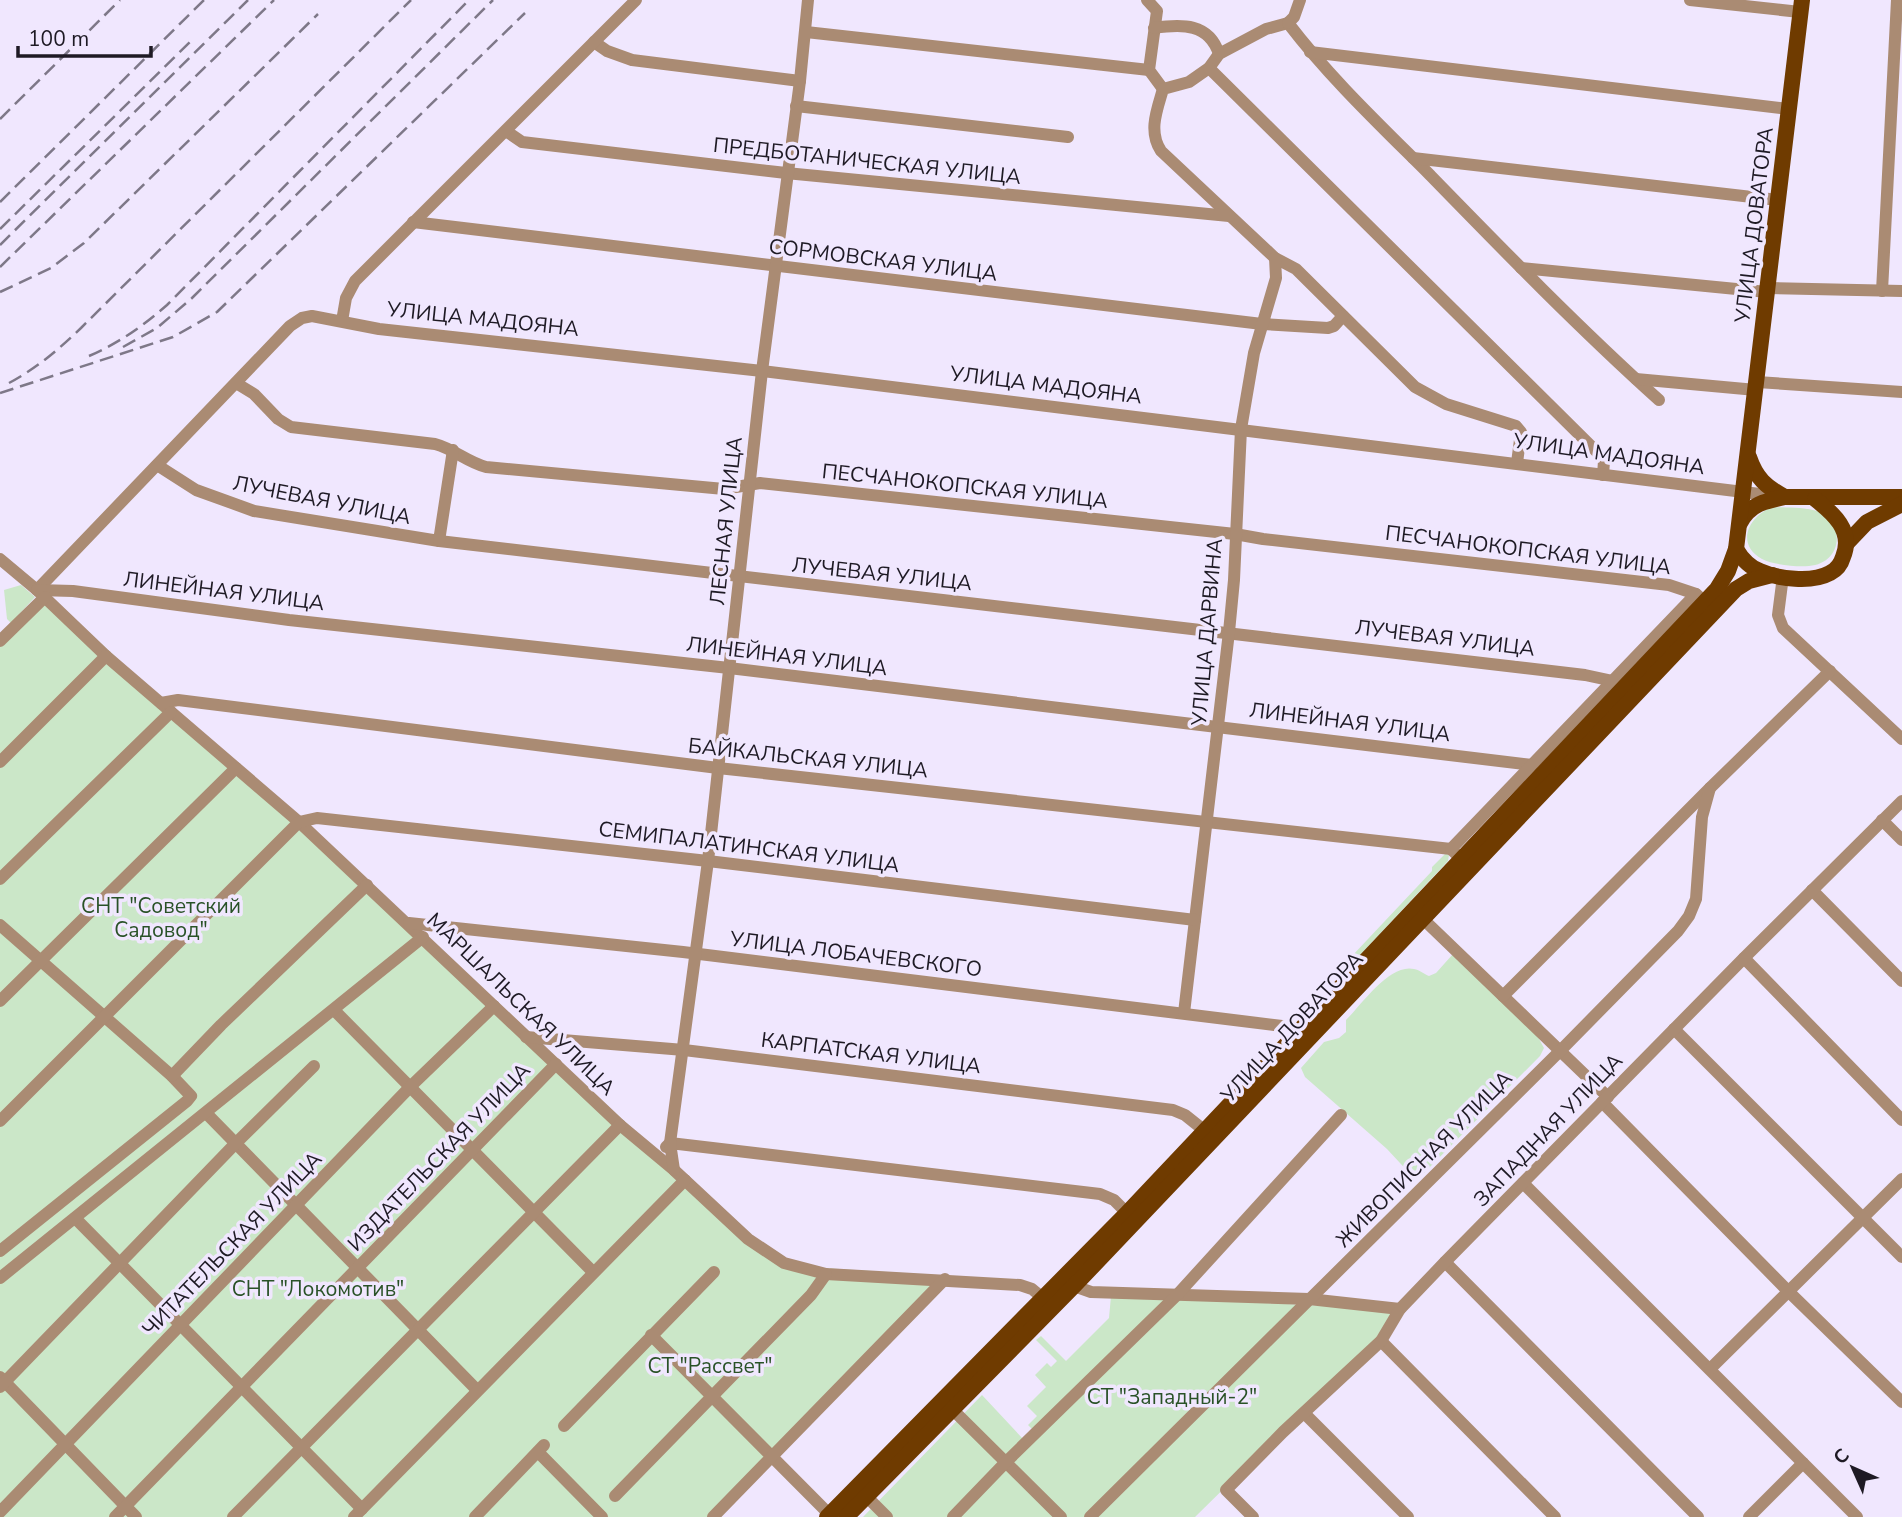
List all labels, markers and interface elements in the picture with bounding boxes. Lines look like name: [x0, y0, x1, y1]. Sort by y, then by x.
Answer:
scale bar: [18, 14, 150, 58]
text: 100 m: [28, 25, 89, 53]
street label: УЛИЦА ДОВАТОРА: [1728, 126, 1780, 325]
street label: ПРЕДБОТАНИЧЕСКАЯ УЛИЦА: [712, 131, 1022, 191]
street label: СОРМОВСКАЯ УЛИЦА: [767, 232, 999, 288]
street label: УЛИЦА МАДОЯНА: [385, 295, 580, 343]
street label: УЛИЦА МАДОЯНА: [948, 359, 1143, 411]
street label: УЛИЦА МАДОЯНА: [1511, 427, 1707, 481]
street label: ЛЕСНАЯ УЛИЦА: [703, 435, 749, 607]
street label: ПЕСЧАНОКОПСКАЯ УЛИЦА: [821, 457, 1109, 515]
street label: ЛУЧЕВАЯ УЛИЦА: [231, 469, 413, 531]
street label: ПЕСЧАНОКОПСКАЯ УЛИЦА: [1384, 519, 1672, 581]
street label: УЛИЦА ДАРВИНА: [1185, 537, 1229, 728]
street label: ЛУЧЕВАЯ УЛИЦА: [791, 551, 973, 597]
street label: ЛИНЕЙНАЯ УЛИЦА: [122, 565, 326, 617]
street label: ЛУЧЕВАЯ УЛИЦА: [1354, 613, 1536, 663]
street label: ЛИНЕЙНАЯ УЛИЦА: [685, 630, 889, 682]
street label: ЛИНЕЙНАЯ УЛИЦА: [1248, 696, 1452, 748]
street label: БАЙКАЛЬСКАЯ УЛИЦА: [687, 731, 929, 785]
street label: СЕМИПАЛАТИНСКАЯ УЛИЦА: [597, 815, 901, 879]
park label: СНТ "Советский Садовод": [81, 892, 241, 944]
street label: МАРШАЛЬСКАЯ УЛИЦА: [421, 906, 621, 1102]
street label: УЛИЦА ЛОБАЧЕВСКОГО: [728, 925, 983, 983]
street label: УЛИЦА ДОВАТОРА: [1214, 945, 1369, 1109]
street label: КАРПАТСКАЯ УЛИЦА: [759, 1026, 983, 1080]
street label: ЗАПАДНАЯ УЛИЦА: [1467, 1047, 1629, 1213]
street label: ИЗДАТЕЛЬСКАЯ УЛИЦА: [341, 1057, 537, 1257]
street label: ЖИВОПИСНАЯ УЛИЦА: [1330, 1065, 1518, 1253]
street label: ЧИТАТЕЛЬСКАЯ УЛИЦА: [136, 1145, 328, 1343]
park label: СНТ "Локомотив": [232, 1275, 404, 1303]
park label: СТ "Рассвет": [648, 1352, 772, 1380]
park label: СТ "Западный-2": [1087, 1383, 1257, 1411]
north arrow: [1818, 1433, 1888, 1503]
text: С: [1828, 1443, 1856, 1470]

